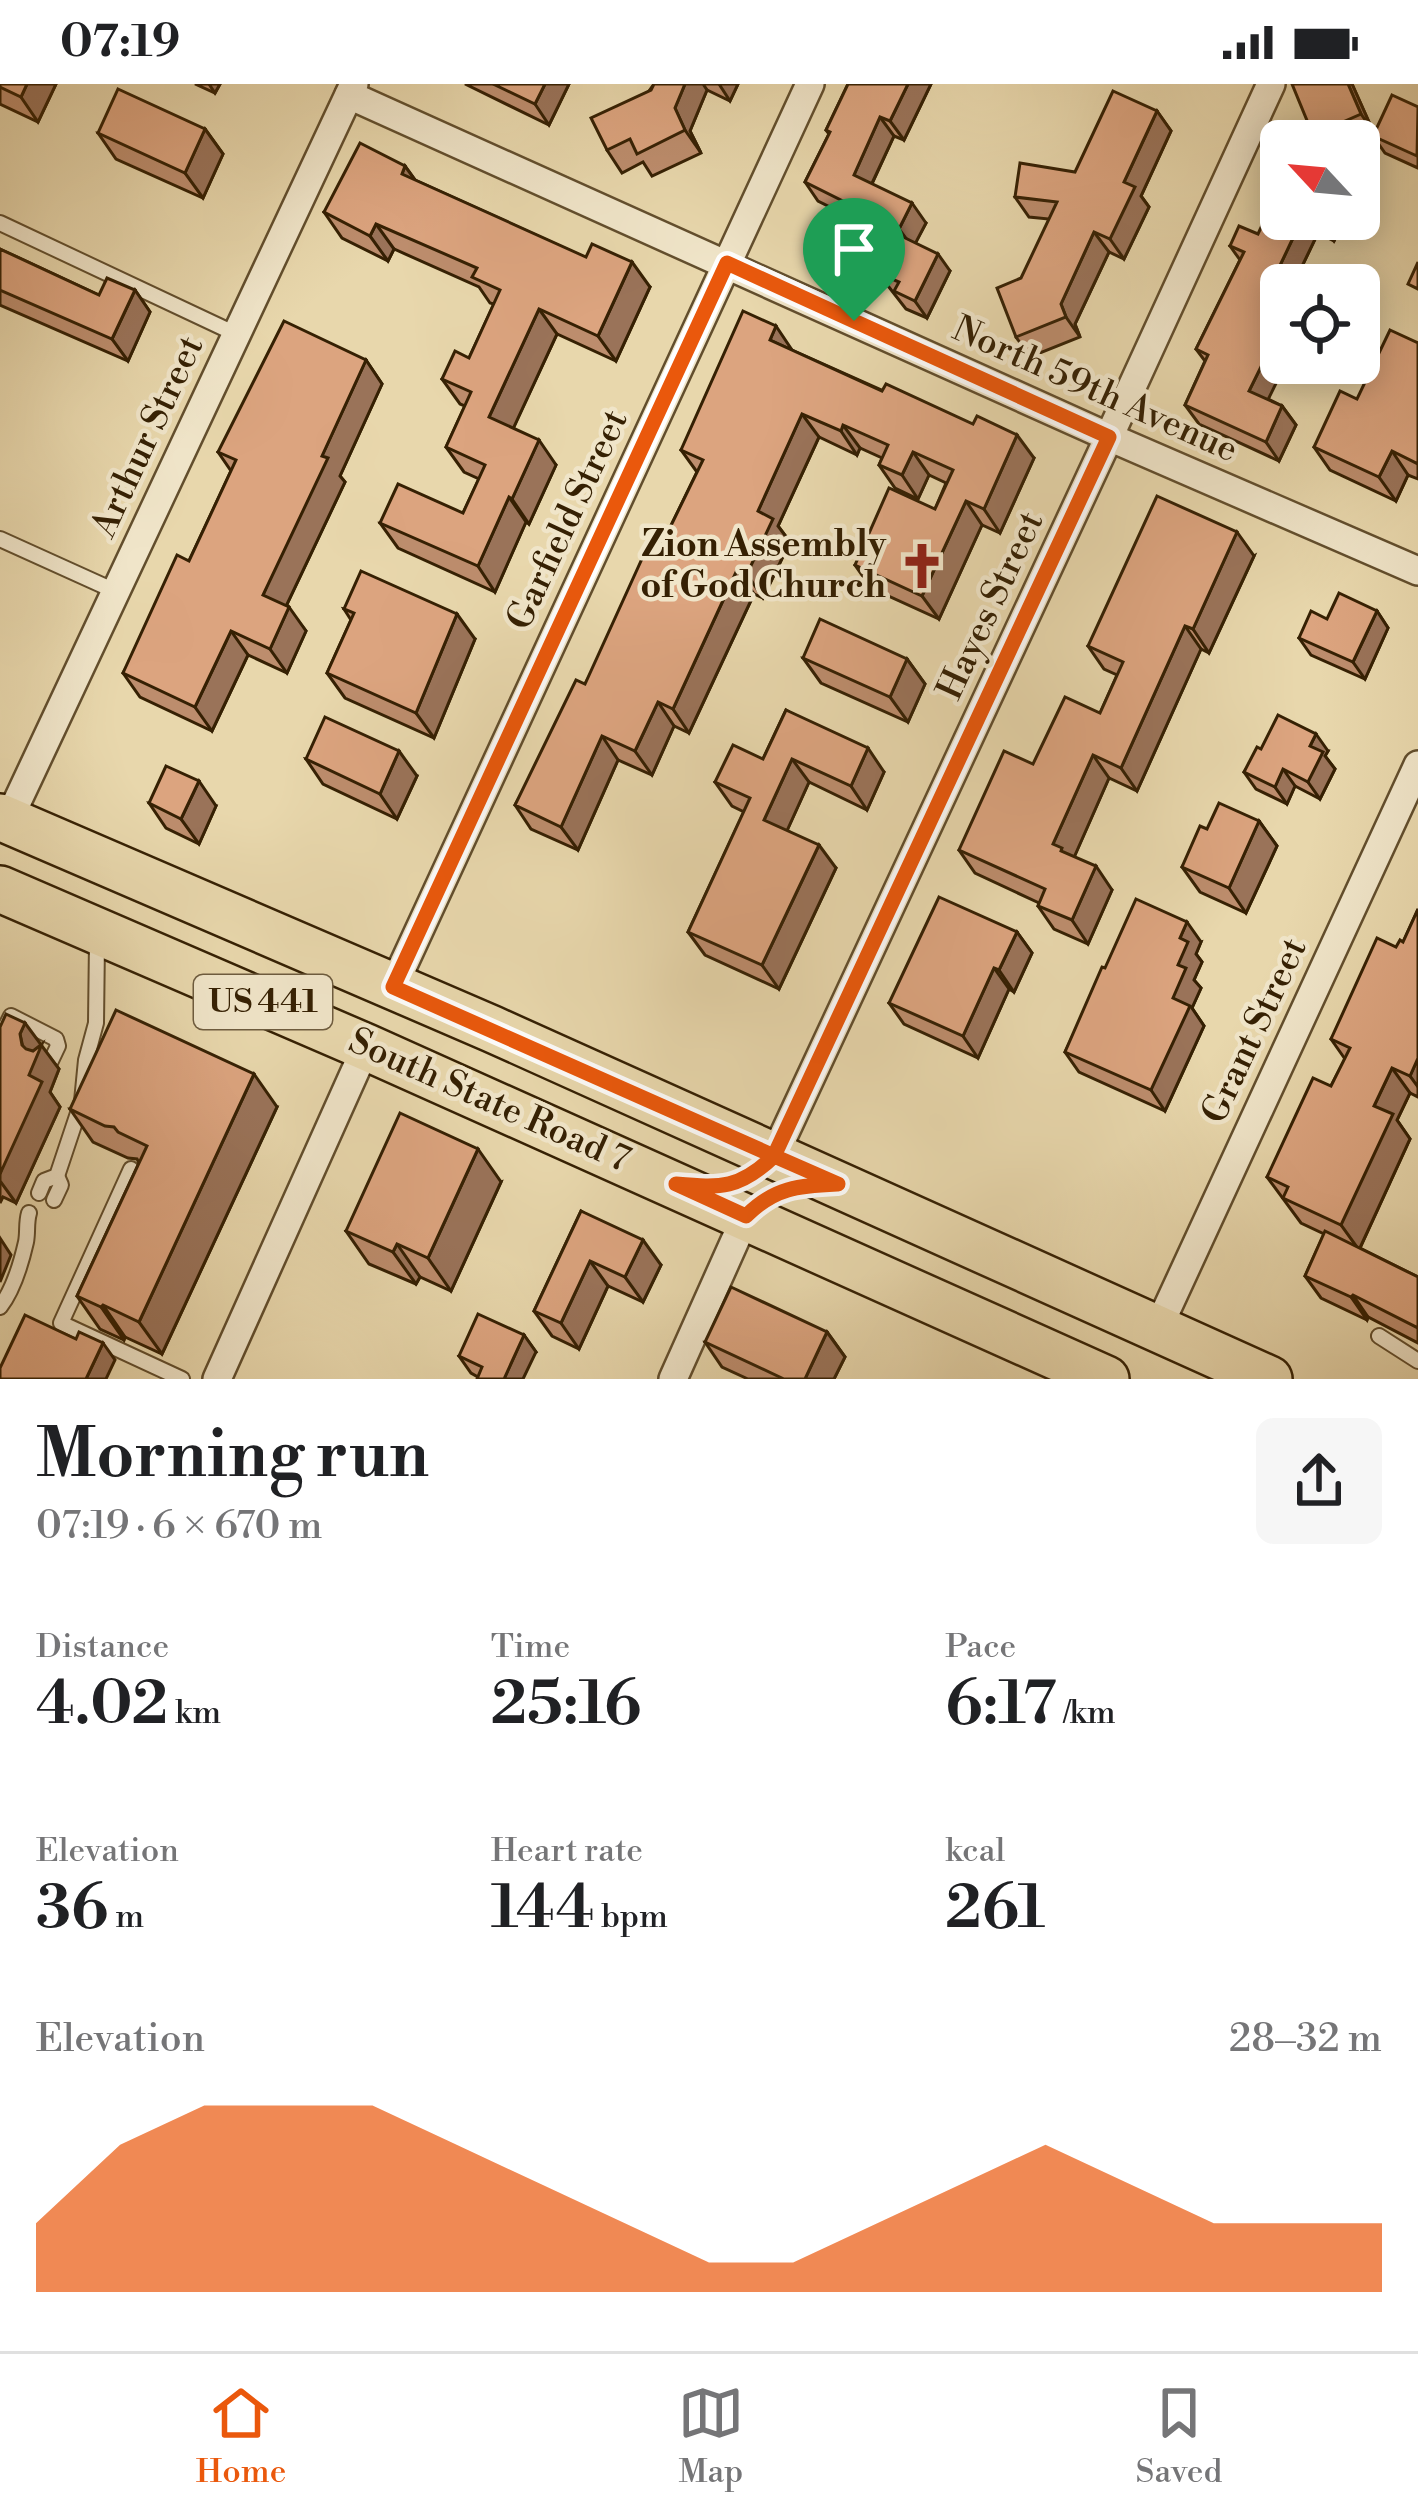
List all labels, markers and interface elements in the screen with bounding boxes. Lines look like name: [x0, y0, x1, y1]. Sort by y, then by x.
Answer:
text: 07:19: [60, 14, 180, 71]
north arrow: [1260, 120, 1380, 240]
map controls: [1260, 120, 1380, 384]
pin: [803, 198, 905, 321]
icon: arrive: [821, 216, 887, 282]
button: locate: [1260, 264, 1380, 384]
street label: North 59th Avenue: [945, 307, 1245, 473]
street label: Arthur Street: [81, 329, 214, 546]
street label: Garfield Street: [497, 403, 639, 637]
street label: Hayes Street: [928, 504, 1054, 707]
place label: Zion Assembly of God Church: [640, 523, 887, 609]
church icon: Zion Assembly of God Church: [897, 541, 947, 591]
street label: Grant Street: [1192, 931, 1318, 1131]
road number: US 441: [194, 975, 332, 1029]
street label: South State Road 7: [342, 1019, 636, 1183]
text: Morning run: [36, 1415, 429, 1498]
button: share: [1256, 1418, 1382, 1544]
text: 07:19 · 6 × 670 m: [36, 1502, 323, 1551]
text: Distance: [36, 1627, 169, 1668]
text: Time: [491, 1627, 570, 1668]
text: Pace: [945, 1627, 1016, 1668]
text: 4.02: [36, 1668, 168, 1743]
text: 25:16: [491, 1668, 641, 1743]
text: 6:17: [945, 1668, 1056, 1743]
text: km: [168, 1693, 221, 1734]
text: /km: [1056, 1693, 1116, 1734]
text: Elevation: [36, 1831, 179, 1872]
text: Heart rate: [491, 1831, 643, 1872]
text: kcal: [945, 1831, 1005, 1872]
text: 36: [36, 1872, 108, 1947]
text: 144: [491, 1872, 594, 1947]
text: 261: [945, 1872, 1045, 1947]
text: m: [108, 1897, 144, 1938]
text: bpm: [594, 1897, 668, 1938]
text: Elevation: [36, 2015, 205, 2064]
text: 28–32 m: [1229, 2015, 1382, 2064]
tab: Home: [196, 2380, 286, 2493]
tab: Map: [678, 2380, 744, 2493]
tab: Saved: [1136, 2380, 1222, 2493]

